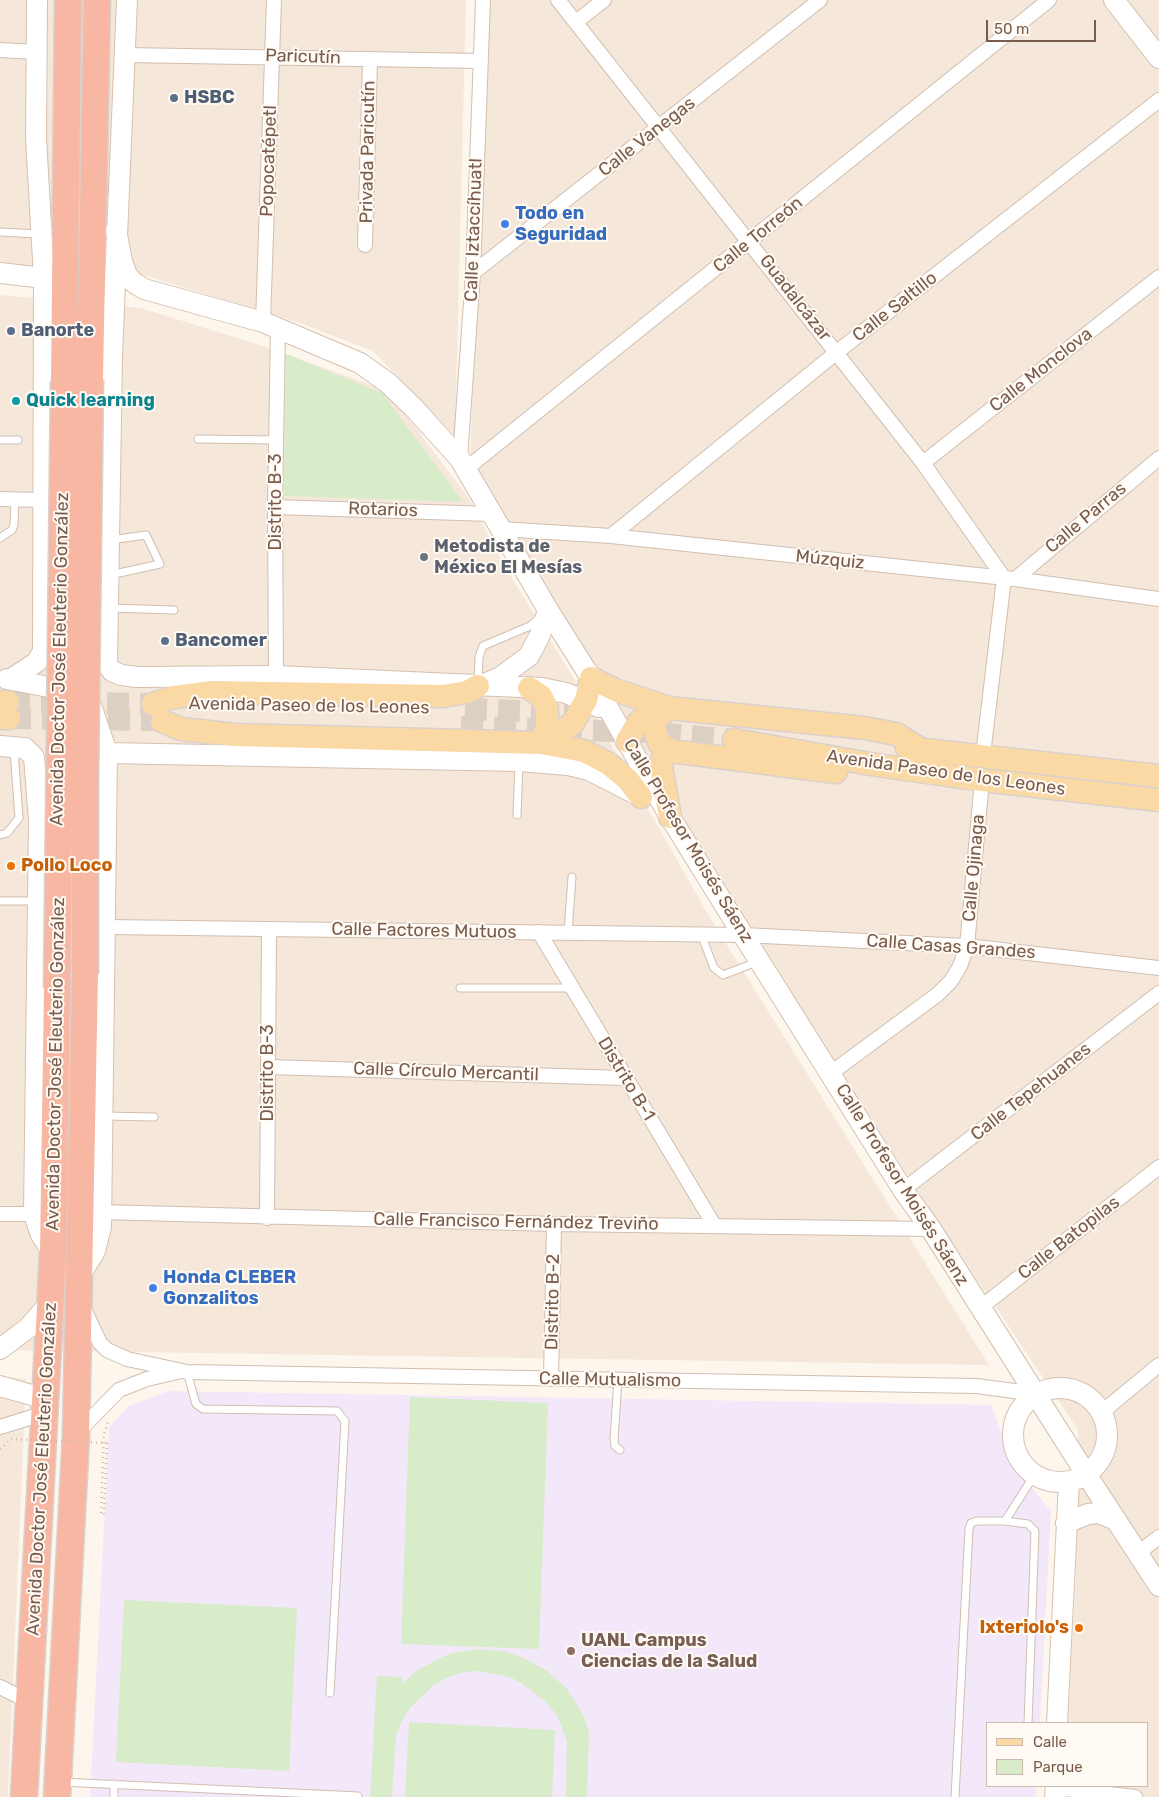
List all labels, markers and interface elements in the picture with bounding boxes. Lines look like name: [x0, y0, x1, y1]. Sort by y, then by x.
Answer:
scale bar: [989, 10, 1099, 42]
text: 50 m: [994, 20, 1029, 38]
street label: Paricutín: [265, 45, 341, 69]
street label: Privada Paricutín: [356, 80, 380, 224]
place label: HSBC: [184, 87, 235, 109]
marker: HSBC: [168, 92, 180, 104]
street label: Calle Vanegas: [594, 93, 700, 181]
street label: Popocatépetl: [256, 105, 282, 217]
street label: Calle Iztaccíhuatl: [461, 158, 487, 302]
street label: Calle Torreón: [709, 192, 807, 278]
place label: Todo en Seguridad: [515, 203, 607, 245]
marker: Todo en Seguridad: [499, 218, 511, 230]
street label: Guadalcázar: [755, 250, 835, 346]
street label: Calle Saltillo: [849, 267, 941, 347]
place label: Banorte: [21, 320, 94, 342]
street label: Calle Monclova: [985, 323, 1097, 417]
marker: Banorte: [5, 325, 17, 337]
place label: Quick learning: [26, 390, 155, 412]
marker: Quick learning: [10, 395, 22, 407]
street label: Distrito B-3: [265, 453, 287, 551]
street label: Calle Parras: [1041, 478, 1131, 558]
street label: Avenida Doctor José Eleuterio González: [46, 492, 74, 826]
street label: Rotarios: [348, 498, 418, 522]
place label: Metodista de México El Mesías: [434, 536, 582, 578]
street label: Múzquiz: [794, 546, 866, 574]
marker: Metodista de México El Mesías: [418, 551, 430, 563]
place label: Bancomer: [175, 630, 267, 652]
marker: Bancomer: [159, 635, 171, 647]
street label: Avenida Paseo de los Leones: [188, 693, 430, 719]
street label: Calle Profesor Moisés Sáenz: [618, 735, 758, 947]
street label: Avenida Paseo de los Leones: [825, 746, 1067, 800]
street label: Calle Ojinaga: [959, 813, 989, 923]
place label: Pollo Loco: [21, 855, 112, 877]
marker: Pollo Loco: [5, 860, 17, 872]
street label: Avenida Doctor José Eleuterio González: [42, 897, 70, 1231]
street label: Calle Factores Mutuos: [331, 919, 517, 943]
street label: Calle Casas Grandes: [866, 930, 1036, 964]
street label: Distrito B-3: [257, 1024, 279, 1122]
street label: Distrito B-1: [593, 1033, 659, 1125]
street label: Calle Tepehuanes: [967, 1038, 1095, 1146]
street label: Calle Círculo Mercantil: [353, 1058, 539, 1086]
street label: Calle Profesor Moisés Sáenz: [831, 1080, 973, 1290]
street label: Calle Batopilas: [1014, 1192, 1124, 1284]
street label: Calle Francisco Fernández Treviño: [373, 1209, 659, 1235]
street label: Distrito B-2: [541, 1254, 565, 1350]
place label: Honda CLEBER Gonzalitos: [163, 1267, 296, 1310]
marker: Honda CLEBER Gonzalitos: [147, 1282, 159, 1294]
street label: Avenida Doctor José Eleuterio González: [22, 1302, 62, 1636]
street label: Calle Mutualismo: [539, 1368, 681, 1392]
place label: Ixteriolo's: [979, 1617, 1069, 1639]
marker: Ixteriolo's: [1073, 1622, 1085, 1634]
place label: UANL Campus Ciencias de la Salud: [581, 1630, 757, 1672]
marker: UANL Campus Ciencias de la Salud: [565, 1645, 577, 1657]
legend: [986, 1722, 1149, 1787]
text: Calle: [1033, 1733, 1067, 1751]
text: Parque: [1033, 1758, 1083, 1776]

